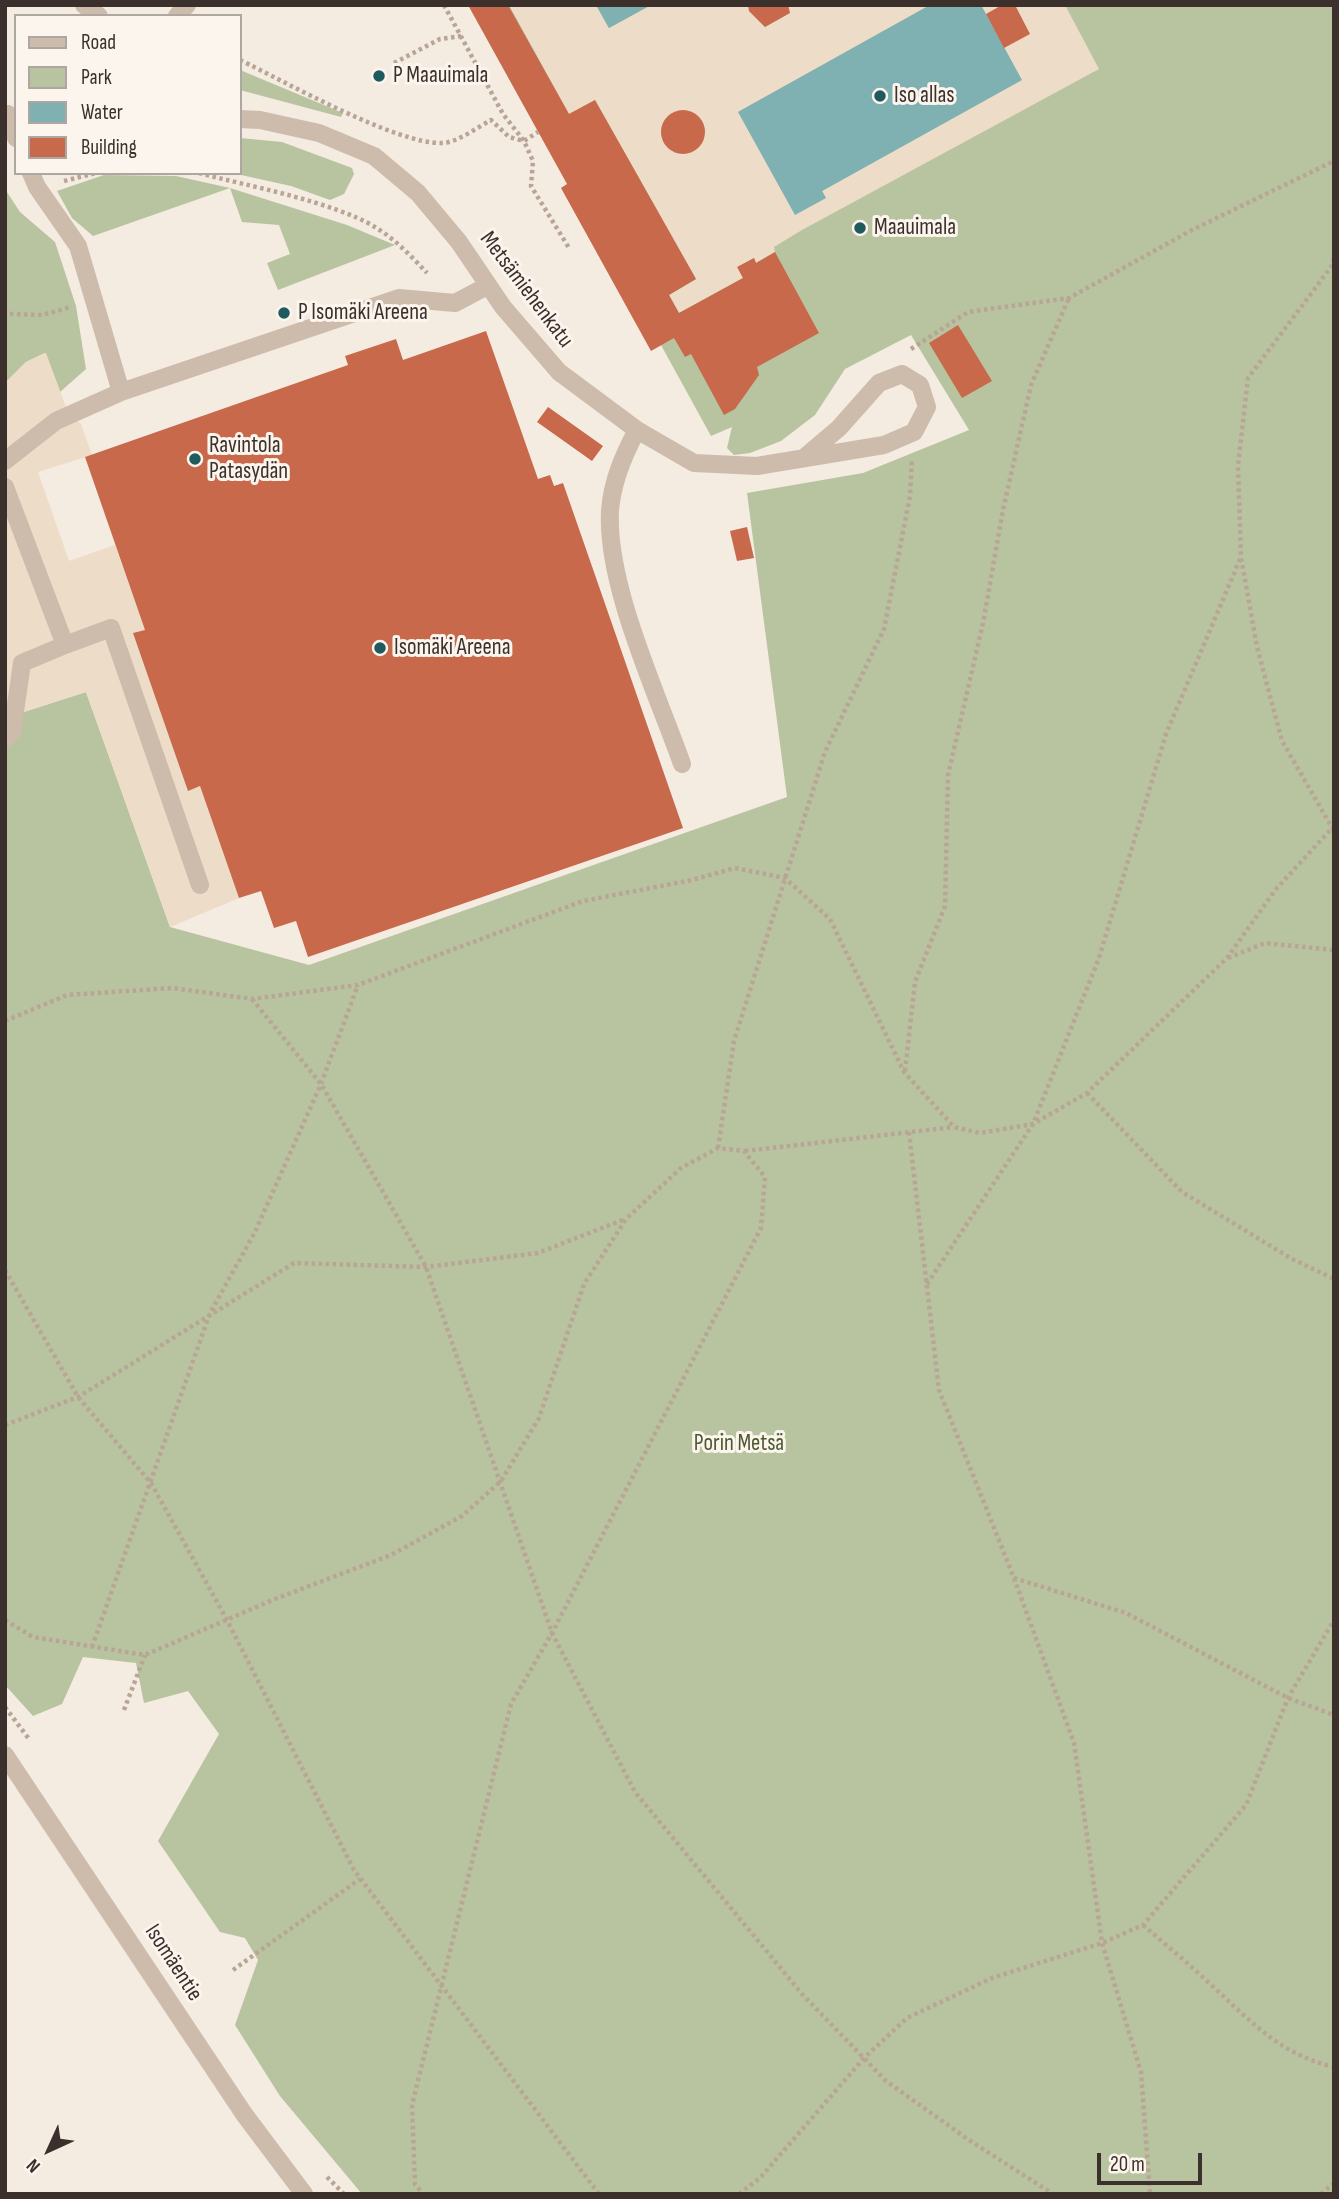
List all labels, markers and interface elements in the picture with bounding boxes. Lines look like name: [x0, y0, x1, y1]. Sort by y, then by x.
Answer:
legend: [14, 14, 242, 175]
text: Road: [81, 30, 116, 55]
place label: P Maauimala: [393, 62, 488, 90]
text: Park: [81, 65, 112, 90]
marker: P Maauimala: [371, 68, 387, 84]
place label: Iso allas: [894, 82, 955, 110]
marker: Iso allas: [872, 88, 888, 104]
text: Water: [81, 100, 123, 125]
text: Building: [81, 135, 137, 160]
place label: Maauimala: [874, 214, 956, 242]
marker: Maauimala: [852, 220, 868, 236]
street label: Metsämiehenkatu: [473, 227, 579, 353]
place label: P Isomäki Areena: [298, 299, 428, 327]
marker: P Isomäki Areena: [276, 305, 292, 321]
place label: Ravintola Patasydän: [209, 432, 288, 486]
marker: Ravintola Patasydän: [187, 451, 203, 467]
place label: Isomäki Areena: [394, 634, 510, 662]
marker: Isomäki Areena: [372, 640, 388, 656]
park label: Porin Metsä: [694, 1430, 784, 1458]
street label: Isomäentie: [138, 1919, 208, 2007]
north arrow: [14, 2115, 84, 2185]
scale bar: [1101, 2140, 1206, 2184]
text: 20 m: [1110, 2152, 1145, 2177]
text: N: [22, 2153, 46, 2177]

